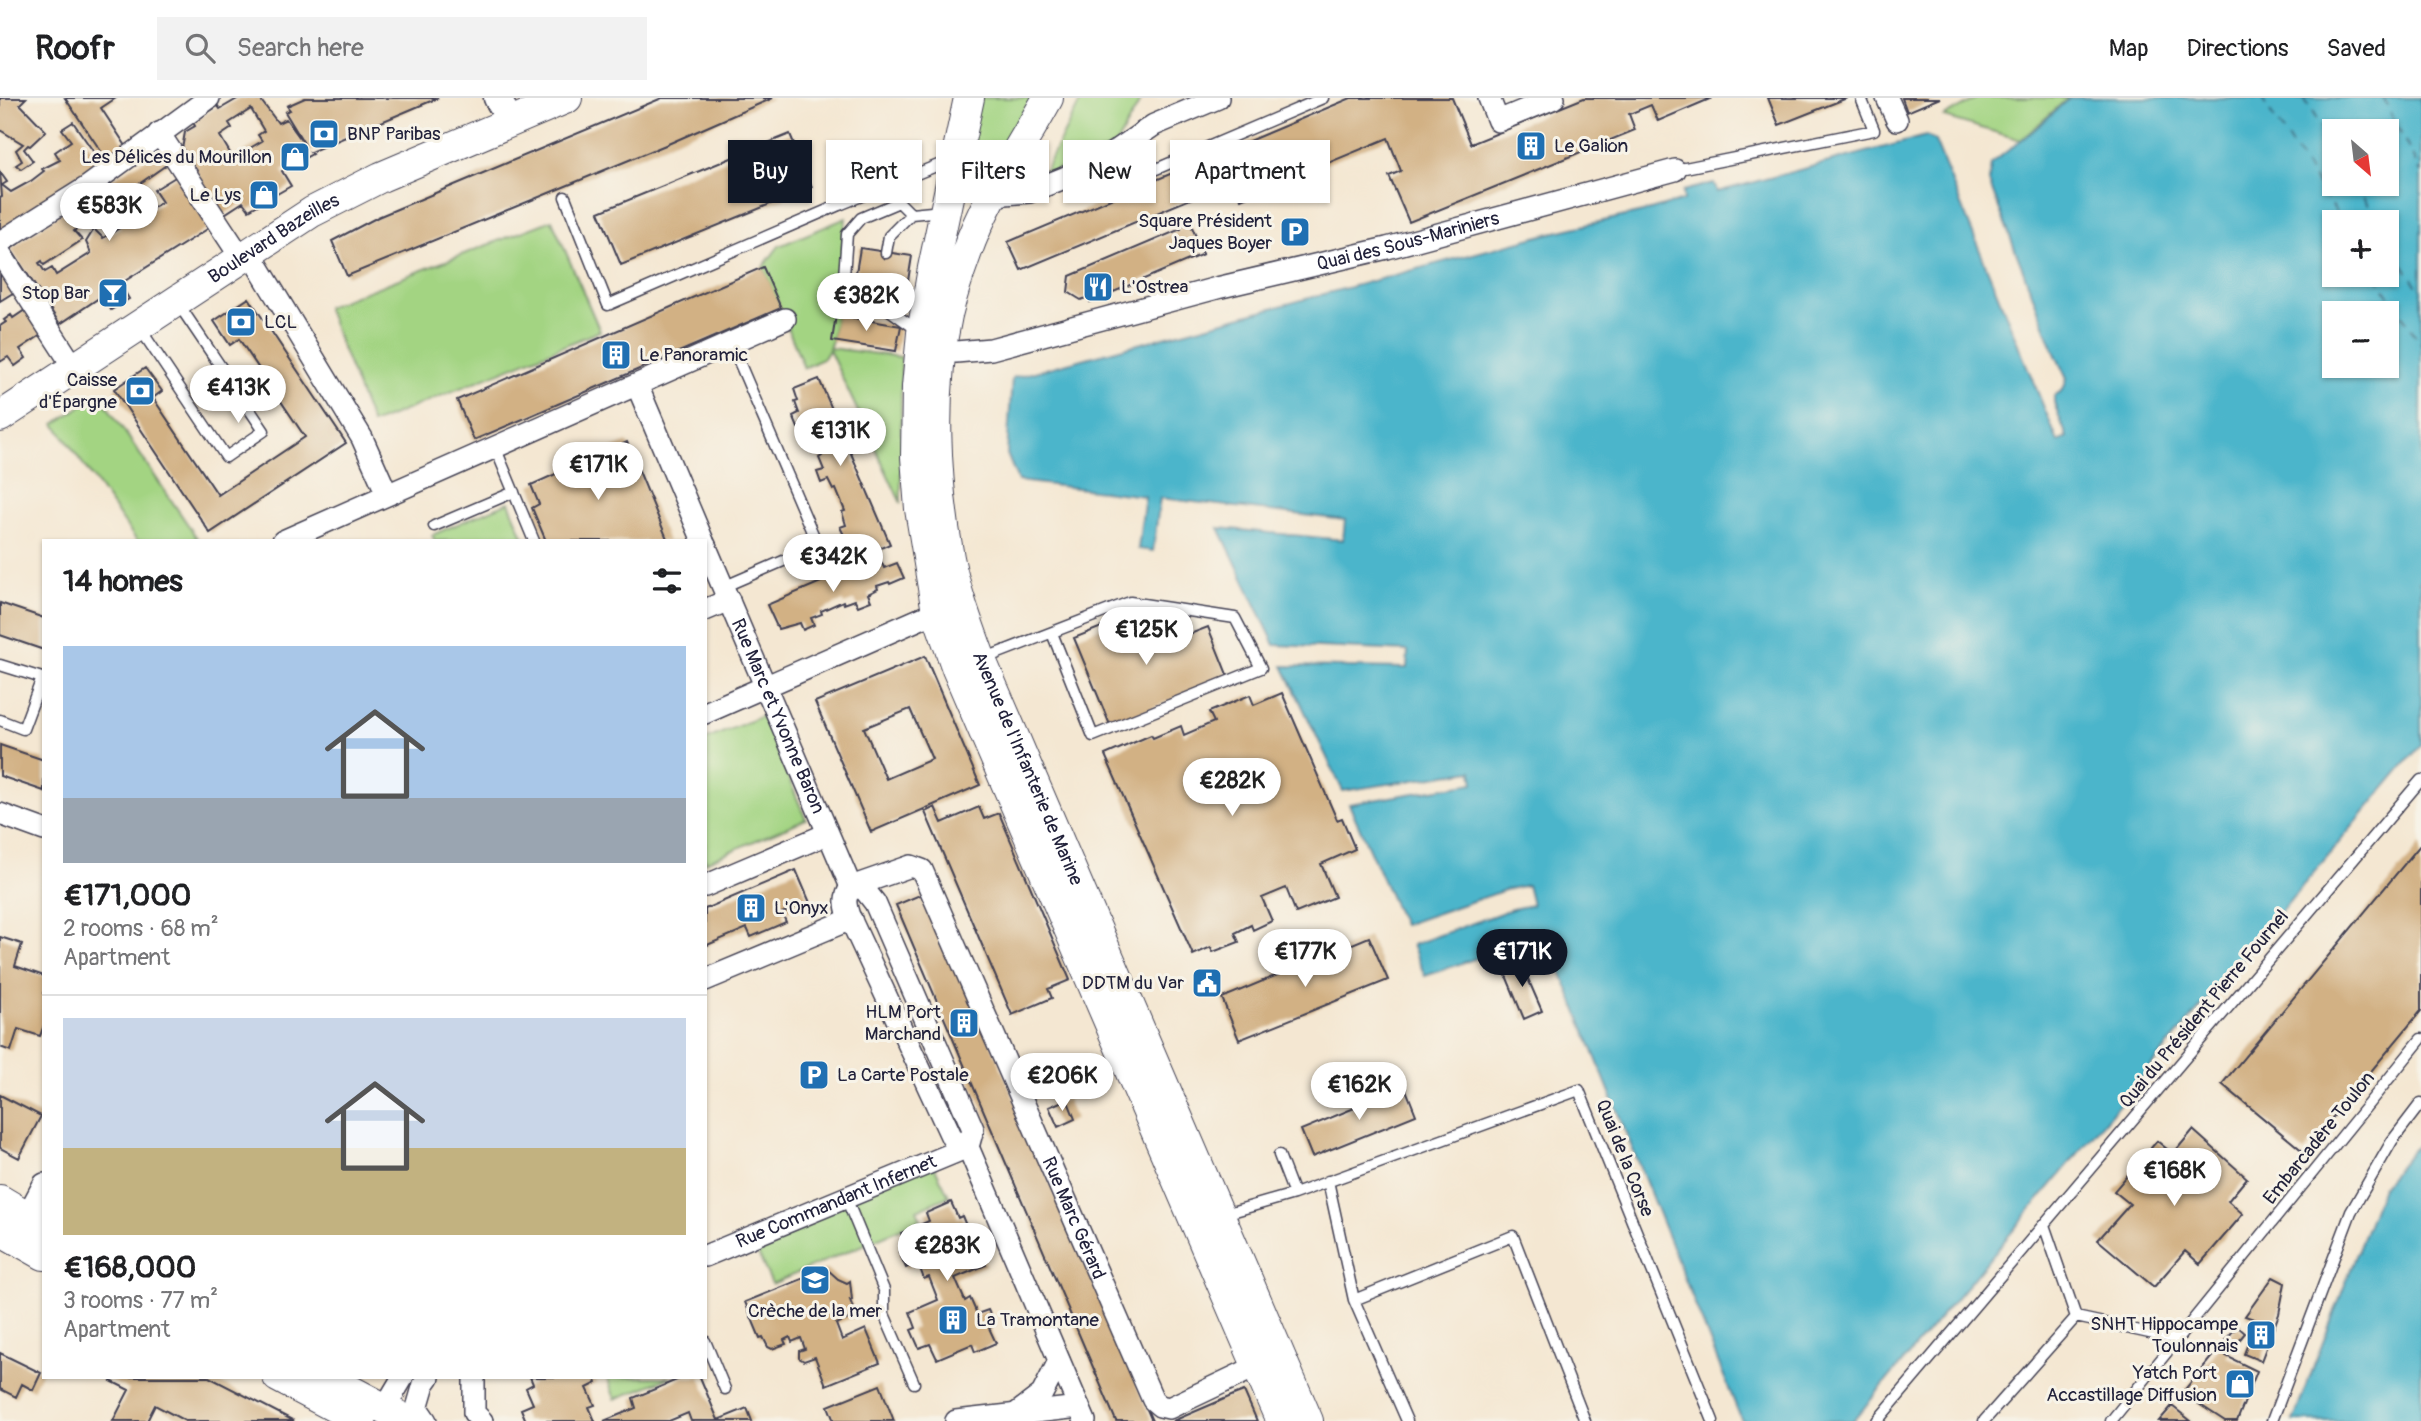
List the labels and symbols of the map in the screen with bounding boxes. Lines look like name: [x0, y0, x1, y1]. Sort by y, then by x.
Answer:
bank icon: BNP Paribas: [307, 117, 341, 151]
north arrow: [2322, 119, 2399, 196]
place label: BNP Paribas: [347, 122, 441, 146]
building icon: Le Galion: [1514, 129, 1548, 163]
place label: Le Galion: [1554, 134, 1628, 158]
shop icon: Les Délices du Mourillon: [278, 140, 312, 174]
place label: Les Délices du Mourillon: [81, 145, 272, 169]
shop icon: Le Lys: [247, 178, 281, 212]
place label: Le Lys: [189, 183, 242, 207]
pin: €583K: [60, 184, 158, 243]
street label: Boulevard Bazeilles: [204, 188, 344, 289]
street label: Quai des Sous-Mariniers: [1314, 206, 1502, 276]
place label: Square Président Jaques Boyer: [1138, 209, 1272, 255]
parking icon: Square Président Jaques Boyer: [1278, 215, 1312, 249]
restaurant icon: L'Ostrea: [1081, 270, 1115, 304]
pin: €382K: [817, 274, 915, 333]
place label: L'Ostrea: [1121, 275, 1188, 299]
bar icon: Stop Bar: [96, 276, 130, 310]
place label: Stop Bar: [21, 281, 90, 305]
bank icon: LCL: [224, 305, 258, 339]
place label: LCL: [264, 310, 297, 334]
building icon: Le Panoramic: [599, 338, 633, 372]
place label: Le Panoramic: [639, 343, 748, 367]
pin: €413K: [189, 366, 287, 425]
place label: Caisse d'Épargne: [39, 368, 118, 414]
bank icon: Caisse d'Épargne: [123, 374, 157, 408]
pin: €131K: [791, 408, 889, 468]
pin: €171K: [549, 442, 647, 502]
pin: €342K: [784, 534, 882, 594]
pin: €125K: [1097, 608, 1195, 667]
street label: Rue Marc et Yvonne Baron: [726, 615, 830, 817]
street label: Avenue de l'Infanterie de Marine: [967, 648, 1089, 890]
pin: €282K: [1183, 758, 1281, 818]
building icon: L'Onyx: [734, 891, 768, 925]
place label: L'Onyx: [774, 896, 829, 920]
street label: Quai du Président Pierre Fournel: [2114, 905, 2294, 1113]
pin: €177K: [1256, 930, 1354, 989]
pin: €171K: [1473, 930, 1571, 989]
public building icon: DDTM du Var: [1190, 966, 1224, 1000]
place label: DDTM du Var: [1082, 971, 1184, 995]
place label: HLM Port Marchand: [865, 1000, 941, 1046]
building icon: HLM Port Marchand: [947, 1006, 981, 1040]
pin: €206K: [1013, 1054, 1111, 1113]
parking icon: La Carte Postale: [797, 1058, 831, 1092]
pin: €162K: [1310, 1062, 1408, 1122]
place label: La Carte Postale: [837, 1063, 969, 1087]
street label: Embarcadère Toulon: [2258, 1067, 2380, 1209]
street label: Quai de la Corse: [1591, 1096, 1660, 1221]
pin: €168K: [2125, 1148, 2223, 1208]
street label: Rue Commandant Infernet: [732, 1149, 940, 1254]
street label: Rue Marc Gérard: [1036, 1153, 1111, 1283]
pin: €283K: [898, 1224, 996, 1283]
school or university icon: Crèche de la mer: [798, 1263, 832, 1297]
place label: Crèche de la mer: [748, 1299, 882, 1323]
building icon: La Tramontane: [936, 1303, 970, 1337]
place label: La Tramontane: [976, 1308, 1099, 1332]
place label: SNHT Hippocampe Toulonnais: [2090, 1312, 2239, 1358]
building icon: SNHT Hippocampe Toulonnais: [2244, 1318, 2278, 1352]
place label: Yatch Port Accastillage Diffusion: [2046, 1361, 2217, 1407]
shop icon: Yatch Port Accastillage Diffusion: [2223, 1367, 2257, 1401]

